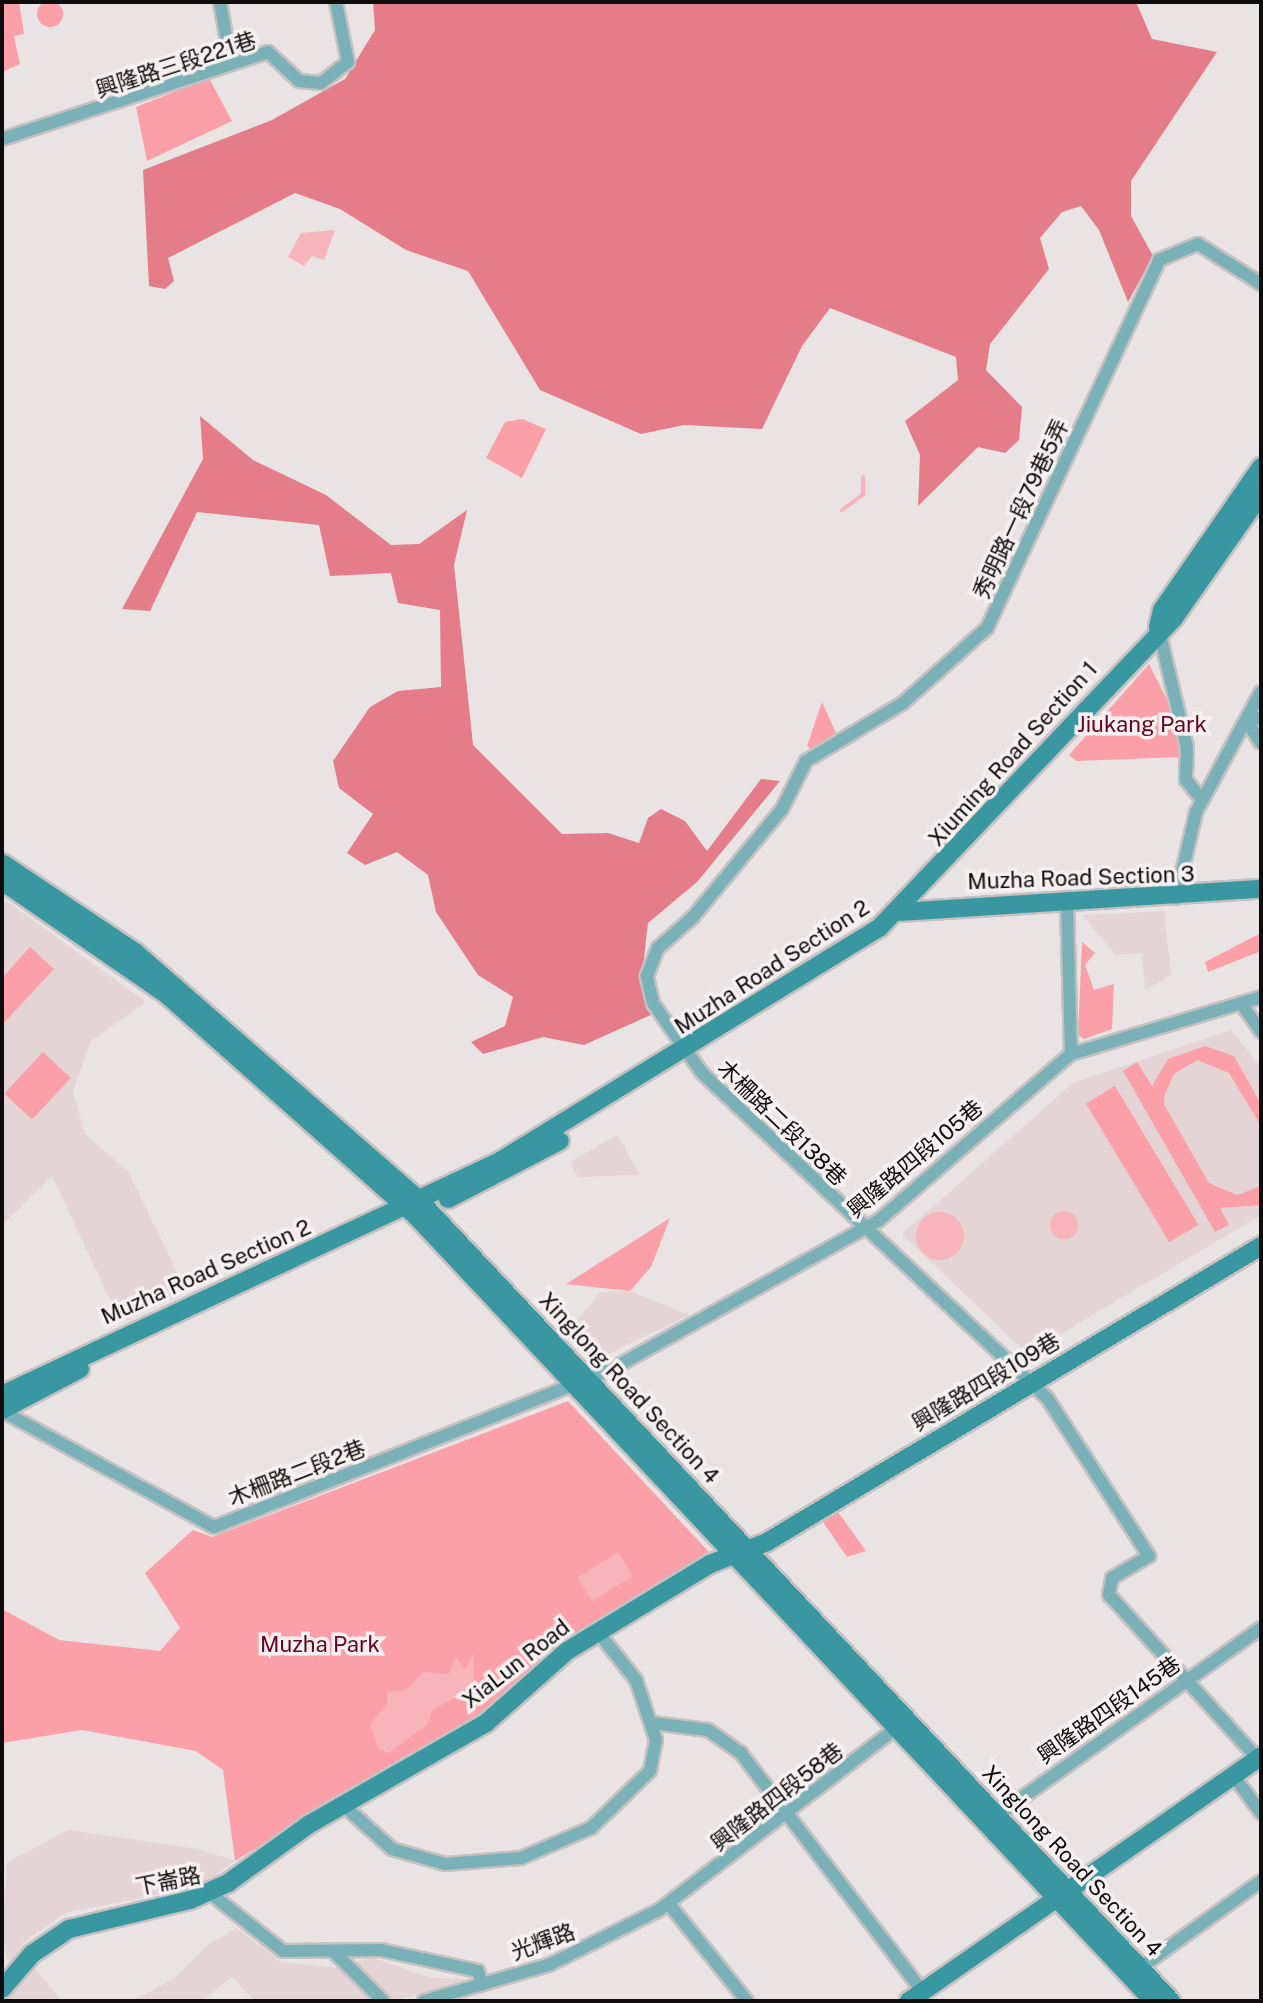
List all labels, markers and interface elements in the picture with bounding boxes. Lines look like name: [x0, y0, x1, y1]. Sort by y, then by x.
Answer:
street label: 興隆路三段221巷: [92, 27, 260, 103]
street label: 秀明路一段79巷5弄: [968, 415, 1074, 603]
street label: Xiuming Road Section 1: [923, 656, 1103, 852]
park label: Jiukang Park: [1077, 712, 1207, 738]
street label: Muzha Road Section 3: [967, 861, 1195, 895]
street label: Muzha Road Section 2: [670, 894, 874, 1040]
street label: 木柵路二段138巷: [712, 1055, 852, 1191]
street label: 興隆路四段105巷: [842, 1095, 988, 1223]
street label: Muzha Road Section 2: [97, 1214, 315, 1330]
street label: Xinglong Road Section 4: [533, 1287, 725, 1489]
street label: 興隆路四段109巷: [907, 1327, 1065, 1437]
street label: 木柵路二段2巷: [225, 1435, 369, 1511]
street label: XiaLun Road: [457, 1614, 575, 1714]
park label: Muzha Park: [260, 1632, 380, 1658]
street label: 興隆路四段145巷: [1032, 1651, 1186, 1769]
street label: 興隆路四段58巷: [706, 1737, 848, 1857]
street label: Xinglong Road Section 4: [976, 1760, 1168, 1962]
street label: 下崙路: [133, 1862, 203, 1900]
street label: 光輝路: [507, 1918, 579, 1966]

